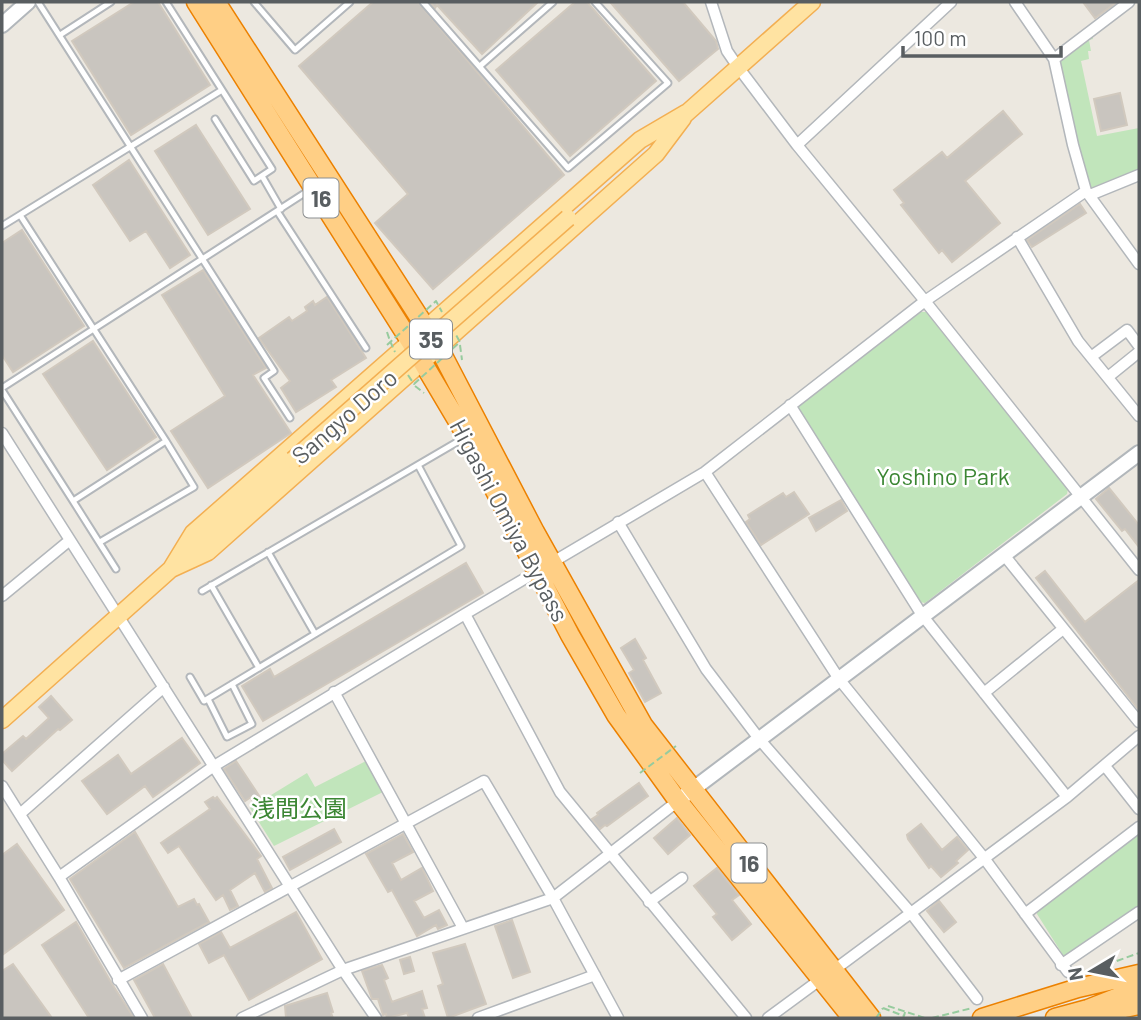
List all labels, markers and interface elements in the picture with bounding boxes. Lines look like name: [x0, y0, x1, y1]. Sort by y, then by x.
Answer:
scale bar: [903, 14, 1060, 58]
text: 100 m: [914, 25, 967, 50]
road number: 16: [304, 178, 338, 218]
road number: 35: [410, 320, 452, 358]
street label: Sangyo Doro: [285, 362, 403, 470]
street label: Higashi Omiya Bypass: [444, 414, 576, 626]
park label: Yoshino Park: [876, 461, 1010, 490]
park label: 浅間公園: [251, 793, 347, 822]
road number: 16: [732, 844, 766, 883]
north arrow: [1057, 936, 1127, 1006]
text: N: [1062, 966, 1087, 982]

